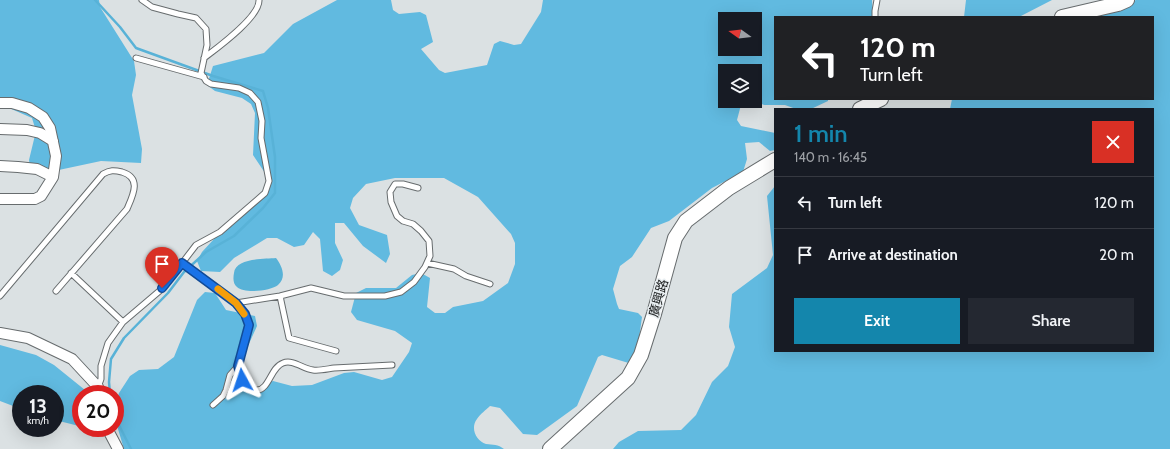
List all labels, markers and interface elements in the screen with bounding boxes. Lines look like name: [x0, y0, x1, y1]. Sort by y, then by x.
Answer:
north arrow: [718, 12, 762, 56]
map controls: [718, 12, 762, 108]
text: 120 m: [860, 30, 936, 64]
icon: left: [794, 32, 846, 84]
button: layers: [718, 64, 762, 108]
text: Turn left: [860, 64, 923, 86]
text: 1 min: [794, 119, 848, 148]
button: close: [1092, 121, 1134, 163]
text: 140 m · 16:45: [794, 149, 867, 165]
icon: left: [794, 192, 816, 214]
text: Turn left: [828, 194, 882, 212]
text: 120 m: [1094, 194, 1134, 212]
icon: arrive: [794, 244, 816, 266]
text: Arrive at destination: [828, 246, 958, 264]
text: 20 m: [1099, 246, 1134, 264]
pin: [145, 247, 179, 288]
icon: arrive: [151, 253, 173, 275]
street label: 廣興路: [645, 277, 671, 319]
button: Exit: [794, 298, 960, 344]
button: Share: [968, 298, 1134, 344]
position arrow: [221, 359, 263, 401]
speed limit sign: 20: [72, 385, 124, 437]
text: 13: [29, 394, 47, 418]
text: km/h: [27, 414, 49, 427]

